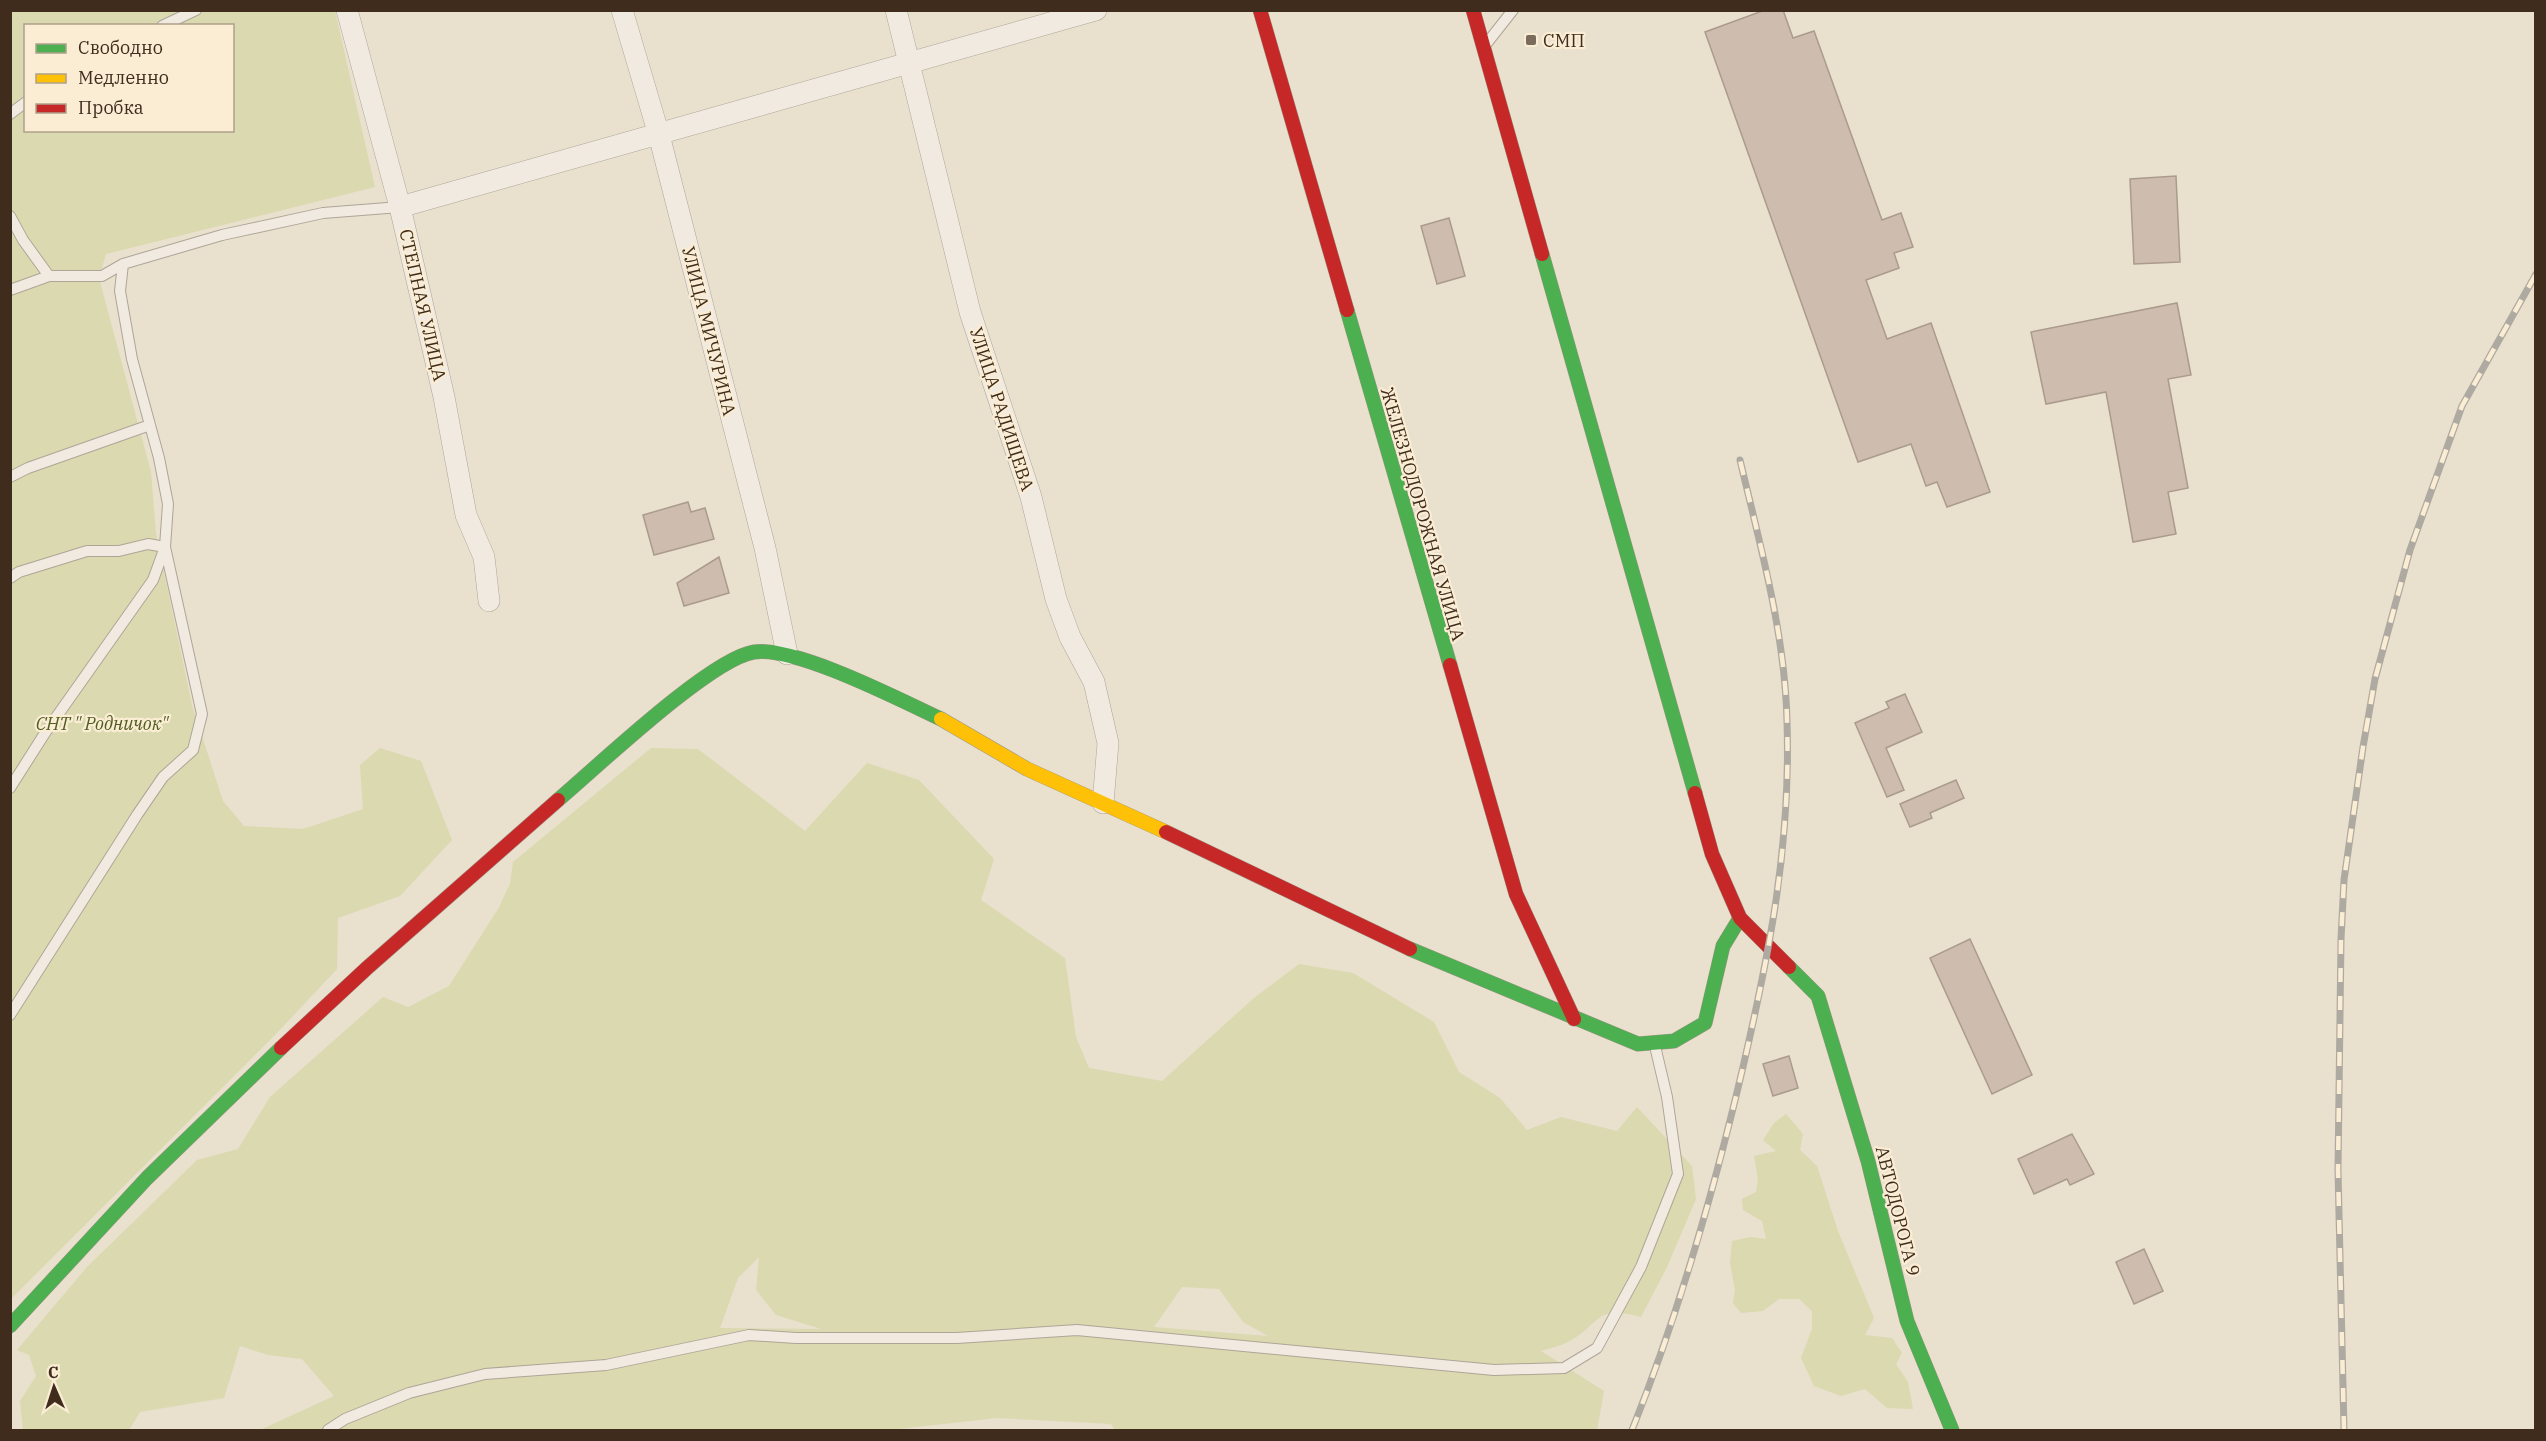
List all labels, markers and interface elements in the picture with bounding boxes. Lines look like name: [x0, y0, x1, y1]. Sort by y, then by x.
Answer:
legend: [24, 24, 234, 132]
place label: СМП: [1543, 29, 1585, 52]
marker: СМП: [1524, 33, 1538, 47]
text: Свободно: [78, 36, 163, 59]
text: Медленно: [78, 66, 169, 89]
text: Пробка: [78, 96, 144, 119]
street label: СТЕПНАЯ УЛИЦА: [394, 227, 452, 384]
street label: УЛИЦА МИЧУРИНА: [677, 244, 741, 419]
street label: УЛИЦА РАДИЩЕВА: [965, 324, 1040, 494]
street label: ЖЕЛЕЗНОДОРОЖНАЯ УЛИЦА: [1376, 385, 1470, 644]
park label: СНТ " Родничок": [36, 712, 169, 735]
street label: АВТОДОРОГА 9: [1871, 1144, 1925, 1278]
north arrow: [24, 1357, 84, 1417]
text: С: [47, 1362, 59, 1382]

